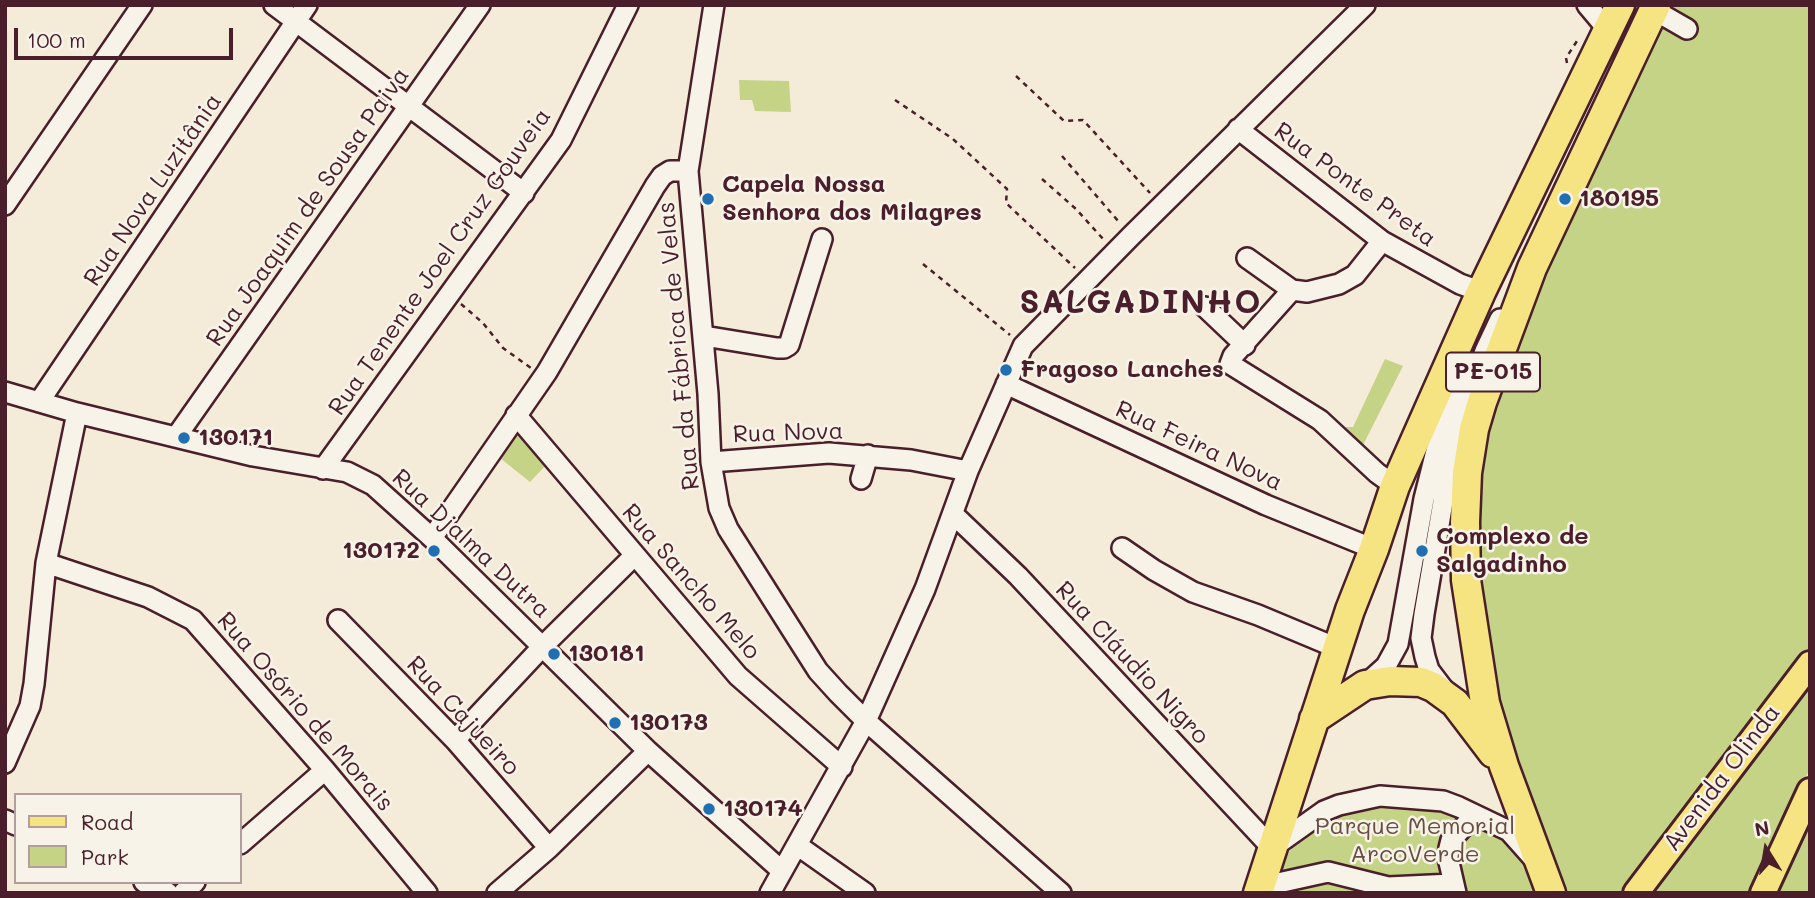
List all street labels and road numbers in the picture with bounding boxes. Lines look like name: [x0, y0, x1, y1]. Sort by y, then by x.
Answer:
street label: Rua Joaquim de Sousa Paiva: [201, 62, 415, 352]
street label: Rua Nova Luzitânia: [78, 88, 228, 292]
street label: Rua Tenente Joel Cruz Gouveia: [323, 103, 557, 421]
street label: Rua Ponte Preta: [1268, 116, 1442, 254]
street label: Rua da Fábrica de Velas: [652, 201, 706, 491]
road number: PE-015: [1446, 352, 1540, 392]
street label: Rua Feira Nova: [1111, 395, 1287, 497]
street label: Rua Nova: [732, 417, 844, 449]
street label: Rua Djalma Dutra: [386, 463, 556, 625]
street label: Rua Sancho Melo: [616, 498, 766, 666]
street label: Rua Cláudio Nigro: [1049, 576, 1215, 750]
street label: Rua Osório de Morais: [211, 607, 399, 817]
street label: Rua Cajueiro: [400, 650, 526, 782]
street label: Avenida Olinda: [1658, 699, 1786, 857]

